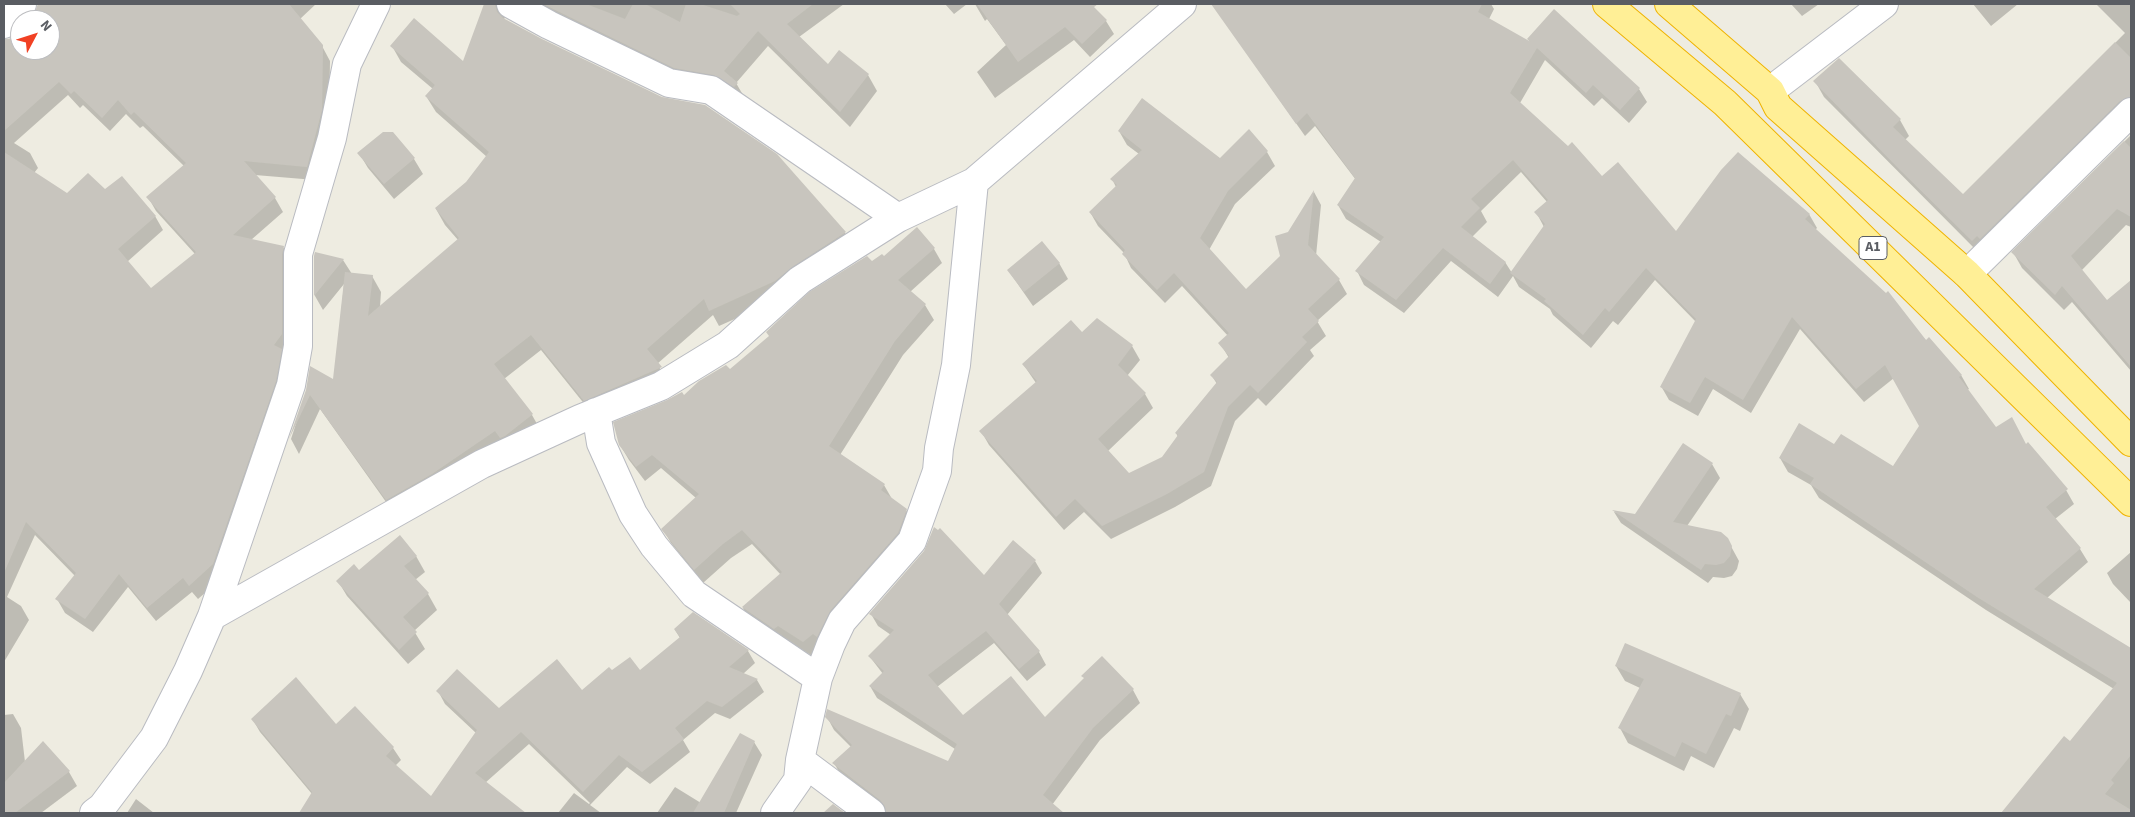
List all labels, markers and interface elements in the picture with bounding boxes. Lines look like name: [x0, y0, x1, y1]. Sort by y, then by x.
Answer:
north arrow: [10, 10, 60, 60]
text: N: [35, 16, 56, 36]
road number: A1: [1859, 237, 1887, 260]

